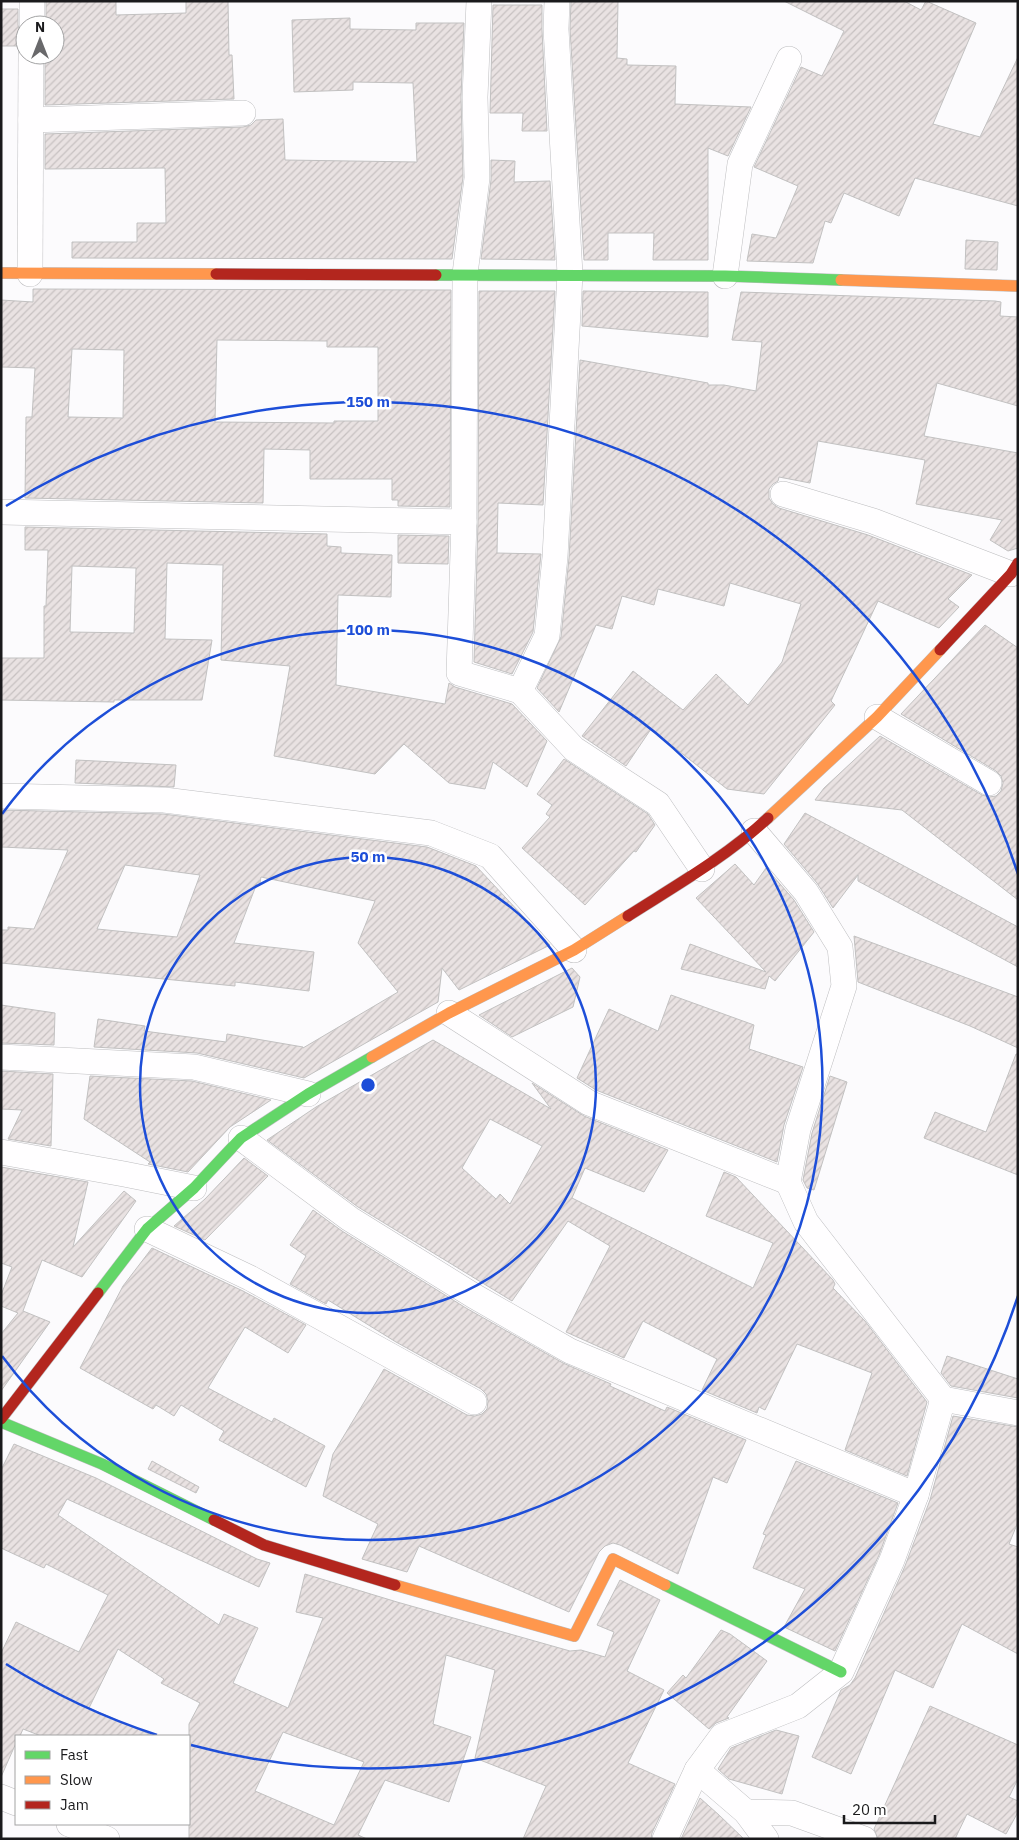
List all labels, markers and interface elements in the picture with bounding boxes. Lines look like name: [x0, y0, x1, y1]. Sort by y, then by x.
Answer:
north arrow: [15, 15, 65, 65]
text: N: [35, 18, 45, 36]
text: 150 m: [346, 392, 390, 411]
text: 100 m: [346, 620, 390, 639]
text: 50 m: [351, 847, 385, 866]
centre of rings: [359, 1076, 377, 1094]
legend: [15, 1735, 190, 1825]
text: Fast: [60, 1745, 88, 1764]
text: Slow: [60, 1770, 93, 1789]
scale bar: [844, 1792, 935, 1824]
text: Jam: [60, 1795, 89, 1814]
text: 20 m: [852, 1800, 887, 1819]

